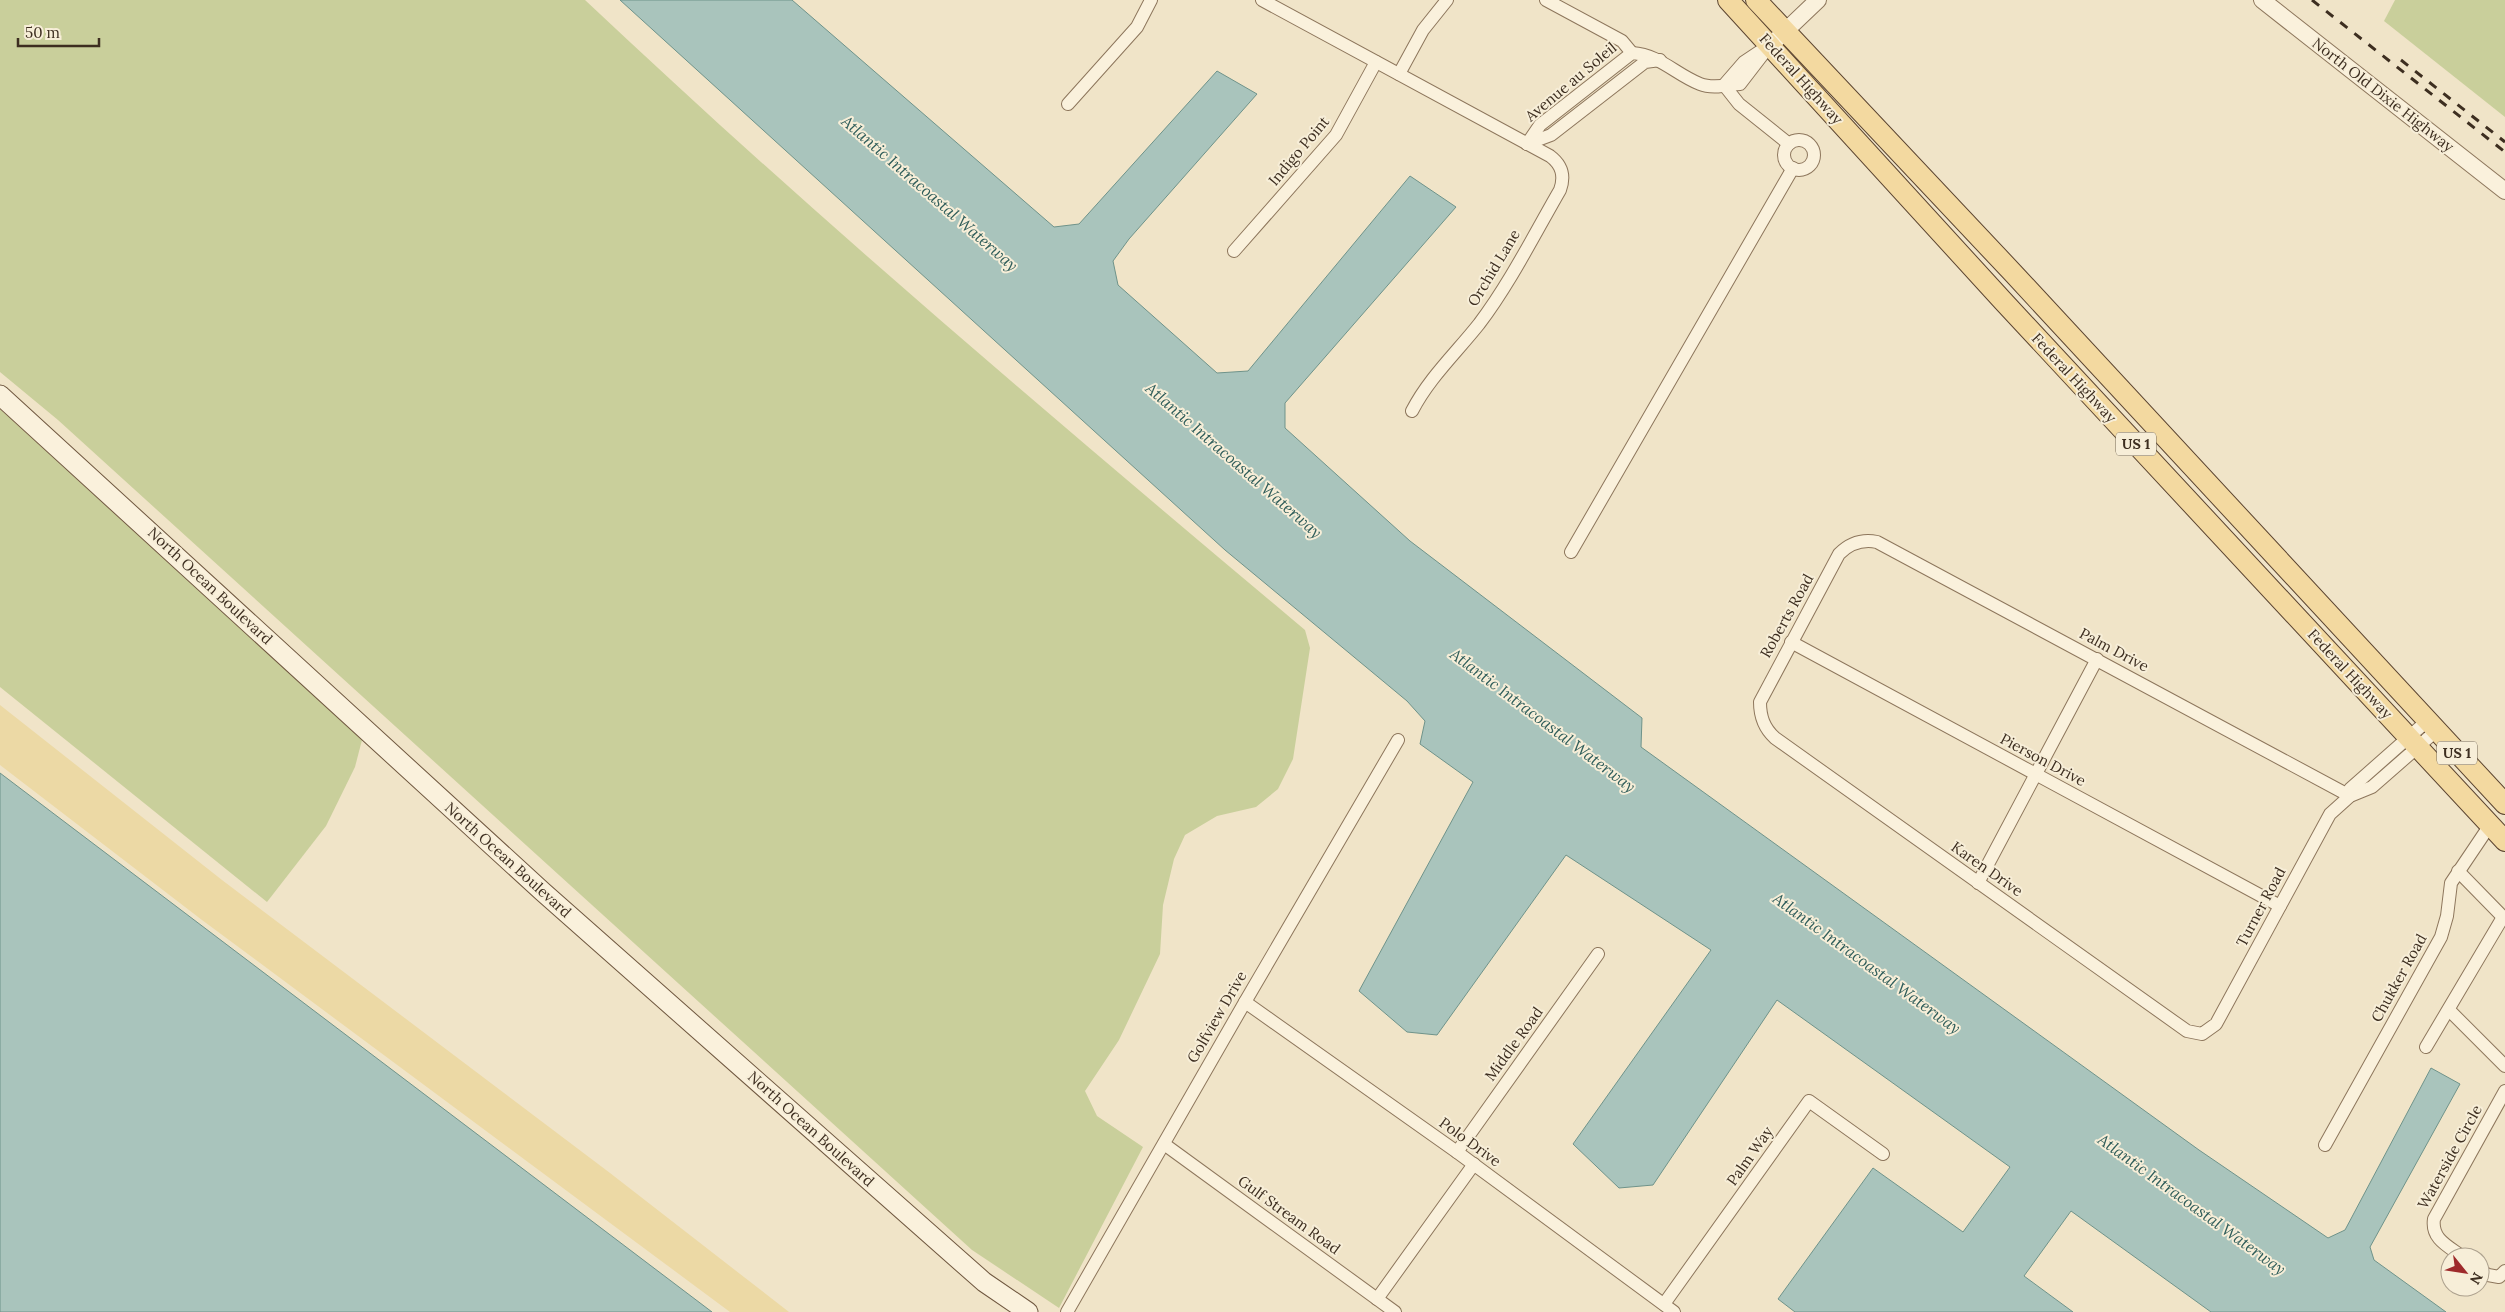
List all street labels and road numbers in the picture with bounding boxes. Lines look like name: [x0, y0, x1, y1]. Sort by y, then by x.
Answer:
street label: Federal Highway: [1755, 29, 1847, 128]
street label: North Old Dixie Highway: [2309, 33, 2458, 156]
street label: Avenue au Soleil: [1520, 38, 1620, 126]
street label: Indigo Point: [1264, 112, 1333, 189]
street label: Orchid Lane: [1463, 226, 1524, 310]
street label: Federal Highway: [2028, 329, 2121, 427]
road number: US 1: [2116, 432, 2156, 456]
street label: North Ocean Boulevard: [144, 523, 277, 648]
street label: Roberts Road: [1756, 570, 1817, 661]
street label: Palm Drive: [2076, 623, 2152, 676]
street label: Federal Highway: [2304, 625, 2397, 723]
street label: Pierson Drive: [1997, 729, 2089, 790]
road number: US 1: [2437, 741, 2477, 764]
street label: North Ocean Boulevard: [441, 798, 576, 921]
street label: Karen Drive: [1948, 837, 2027, 900]
street label: Turner Road: [2232, 864, 2289, 950]
street label: Chukker Road: [2367, 930, 2431, 1025]
street label: Golfview Drive: [1183, 967, 1251, 1066]
street label: Middle Road: [1480, 1003, 1547, 1084]
street label: North Ocean Boulevard: [744, 1067, 879, 1190]
street label: Waterside Circle: [2413, 1101, 2486, 1212]
street label: Polo Drive: [1436, 1113, 1505, 1170]
street label: Palm Way: [1722, 1122, 1777, 1189]
street label: Gulf Stream Road: [1234, 1171, 1344, 1258]

